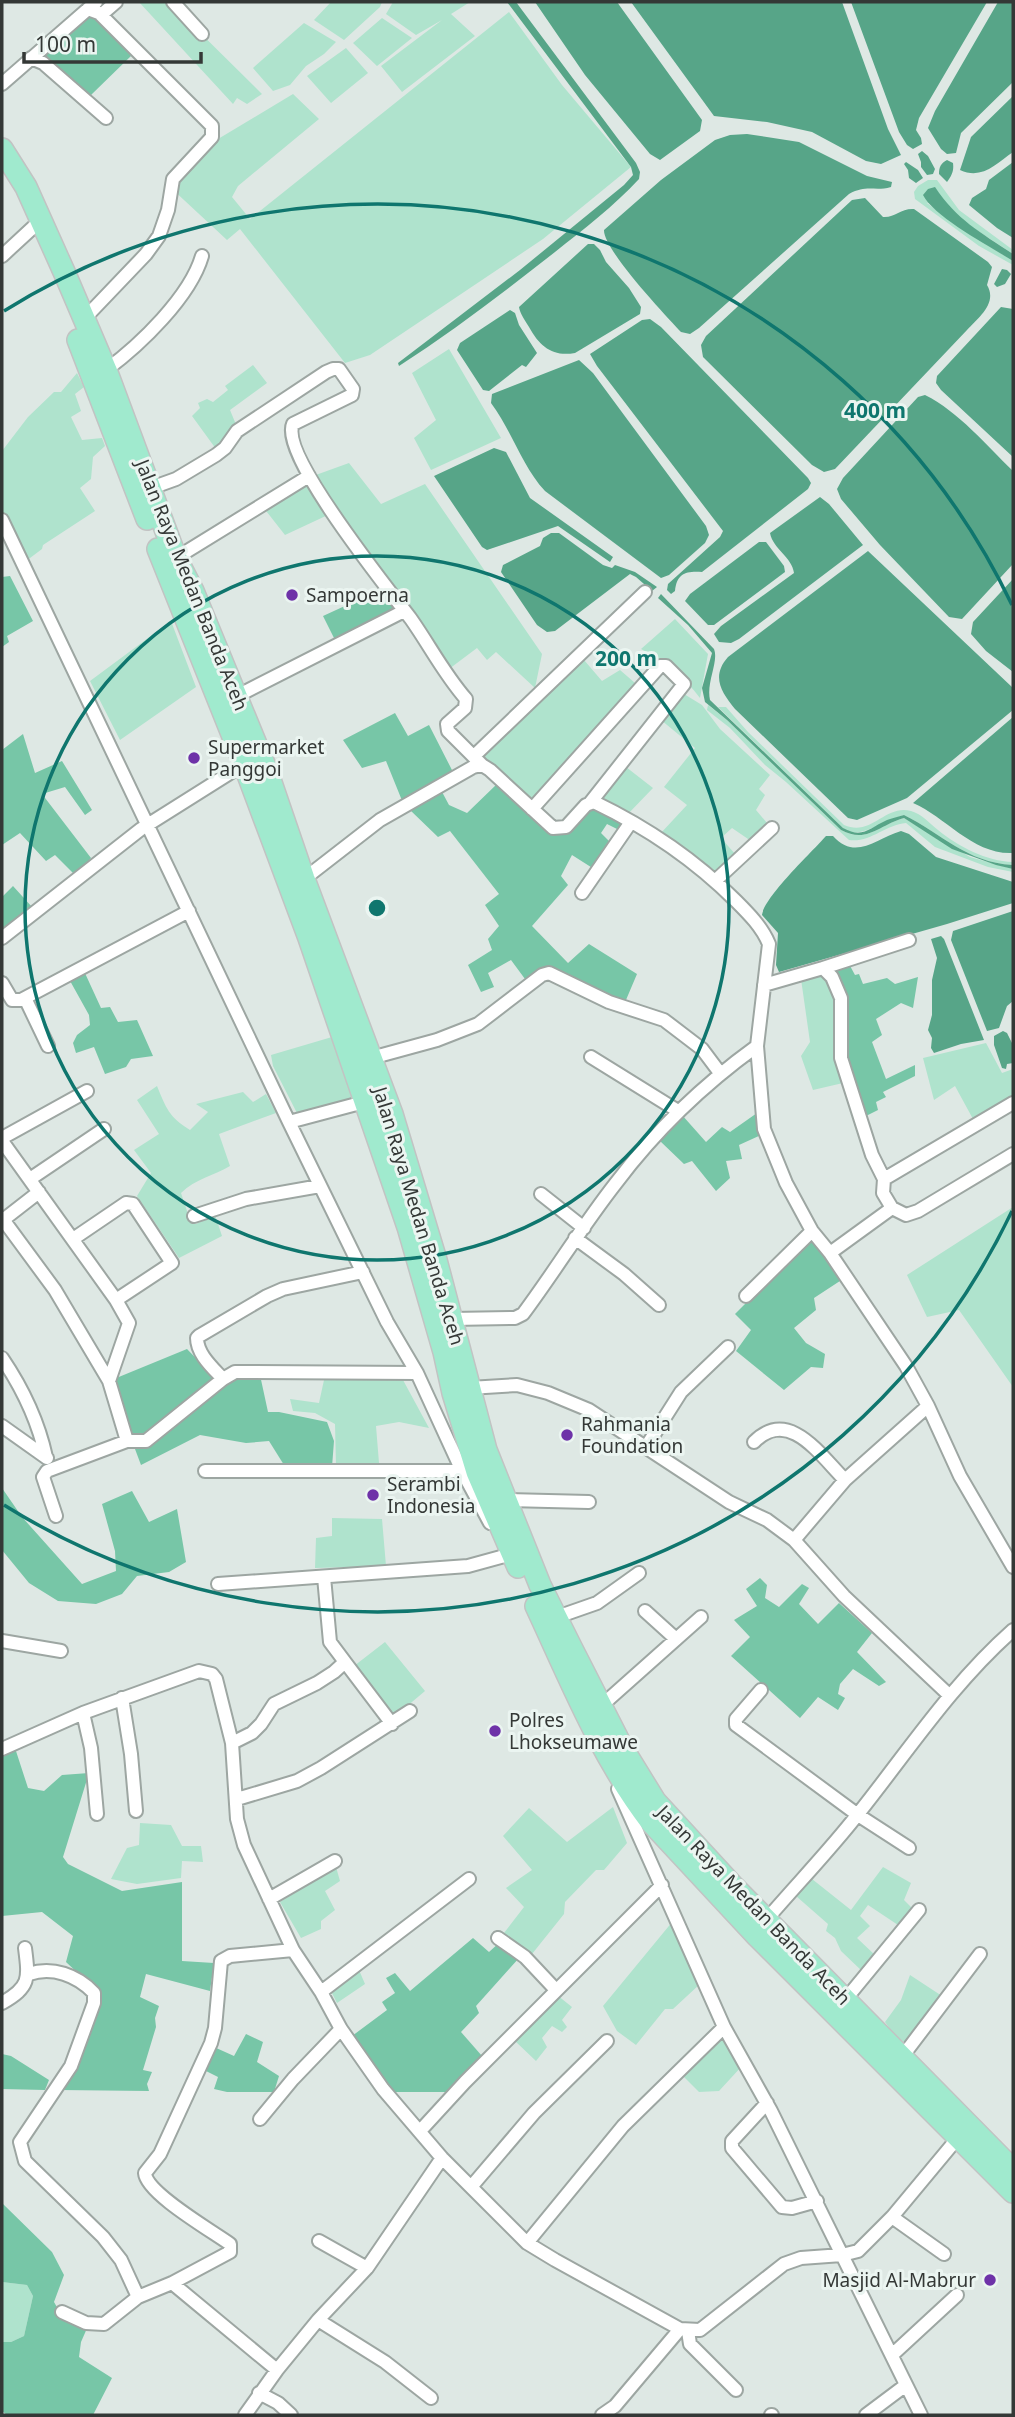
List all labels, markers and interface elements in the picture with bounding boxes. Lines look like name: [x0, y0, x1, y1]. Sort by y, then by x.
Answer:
scale bar: [24, 21, 201, 65]
text: 100 m: [35, 30, 96, 58]
text: 400 m: [844, 396, 906, 424]
street label: Jalan Raya Medan Banda Aceh: [129, 454, 254, 714]
place label: Sampoerna: [306, 582, 409, 608]
marker: Sampoerna: [284, 587, 300, 603]
text: 200 m: [595, 644, 657, 672]
place label: Supermarket Panggoi: [208, 734, 325, 782]
marker: Supermarket Panggoi: [186, 750, 202, 766]
centre of rings: [365, 896, 389, 920]
street label: Jalan Raya Medan Banda Aceh: [367, 1082, 471, 1348]
place label: Rahmania Foundation: [581, 1411, 683, 1459]
marker: Rahmania Foundation: [559, 1427, 575, 1443]
place label: Serambi Indonesia: [387, 1471, 475, 1519]
marker: Serambi Indonesia: [365, 1487, 381, 1503]
place label: Polres Lhokseumawe: [509, 1707, 638, 1755]
marker: Polres Lhokseumawe: [487, 1723, 503, 1739]
street label: Jalan Raya Medan Banda Aceh: [650, 1798, 857, 2011]
place label: Masjid Al-Mabrur: [822, 2267, 976, 2293]
marker: Masjid Al-Mabrur: [982, 2272, 998, 2288]

